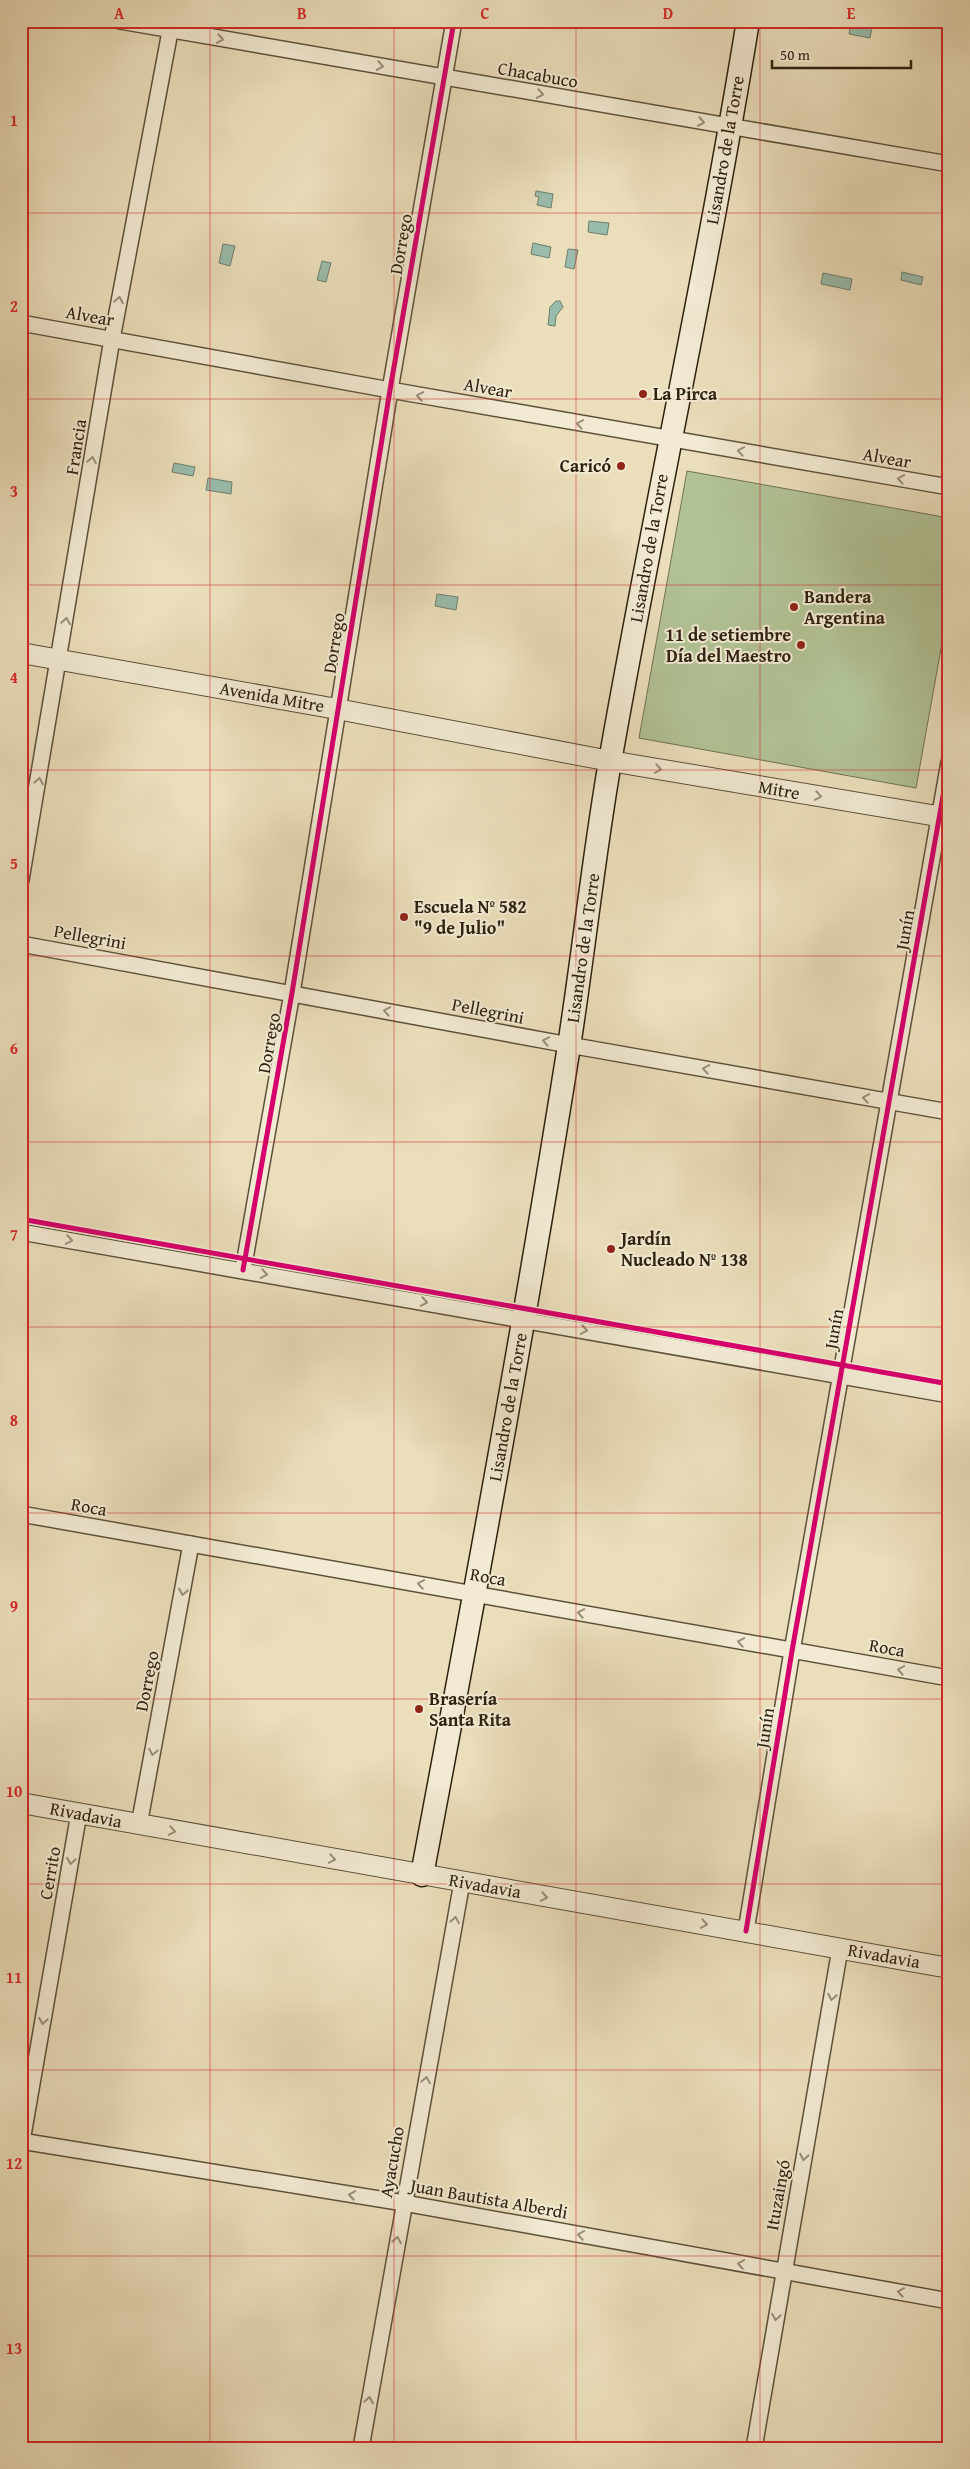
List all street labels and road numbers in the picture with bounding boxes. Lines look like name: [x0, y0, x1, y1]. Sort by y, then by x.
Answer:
street label: Chacabuco: [496, 54, 580, 95]
street label: Lisandro de la Torre: [698, 73, 751, 226]
street label: Dorrego: [382, 211, 419, 276]
street label: Alvear: [64, 298, 117, 333]
street label: Alvear: [462, 370, 515, 405]
street label: Francia: [58, 417, 93, 477]
street label: Alvear: [861, 440, 914, 475]
street label: Lisandro de la Torre: [622, 471, 675, 624]
street label: Dorrego: [315, 611, 352, 675]
street label: Avenida Mitre: [218, 674, 327, 719]
street label: Mitre: [756, 773, 802, 806]
street label: Lisandro de la Torre: [559, 871, 606, 1024]
street label: Junín: [887, 908, 921, 954]
street label: Pellegrini: [52, 917, 129, 956]
street label: Pellegrini: [450, 990, 527, 1031]
street label: Dorrego: [250, 1010, 287, 1075]
street label: Junín: [816, 1307, 850, 1353]
street label: Lisandro de la Torre: [481, 1330, 534, 1483]
street label: Roca: [69, 1490, 110, 1523]
street label: Roca: [468, 1560, 509, 1593]
street label: Roca: [867, 1631, 908, 1664]
street label: Dorrego: [127, 1648, 166, 1714]
street label: Junín: [748, 1706, 781, 1752]
street label: Rivadavia: [48, 1794, 125, 1835]
street label: Cerrito: [32, 1844, 67, 1902]
street label: Rivadavia: [447, 1866, 524, 1905]
street label: Rivadavia: [846, 1936, 923, 1975]
street label: Ayacucho: [372, 2124, 411, 2200]
street label: Ituzaingó: [758, 2157, 797, 2232]
street label: Juan Bautista Alberdi: [406, 2171, 570, 2226]

